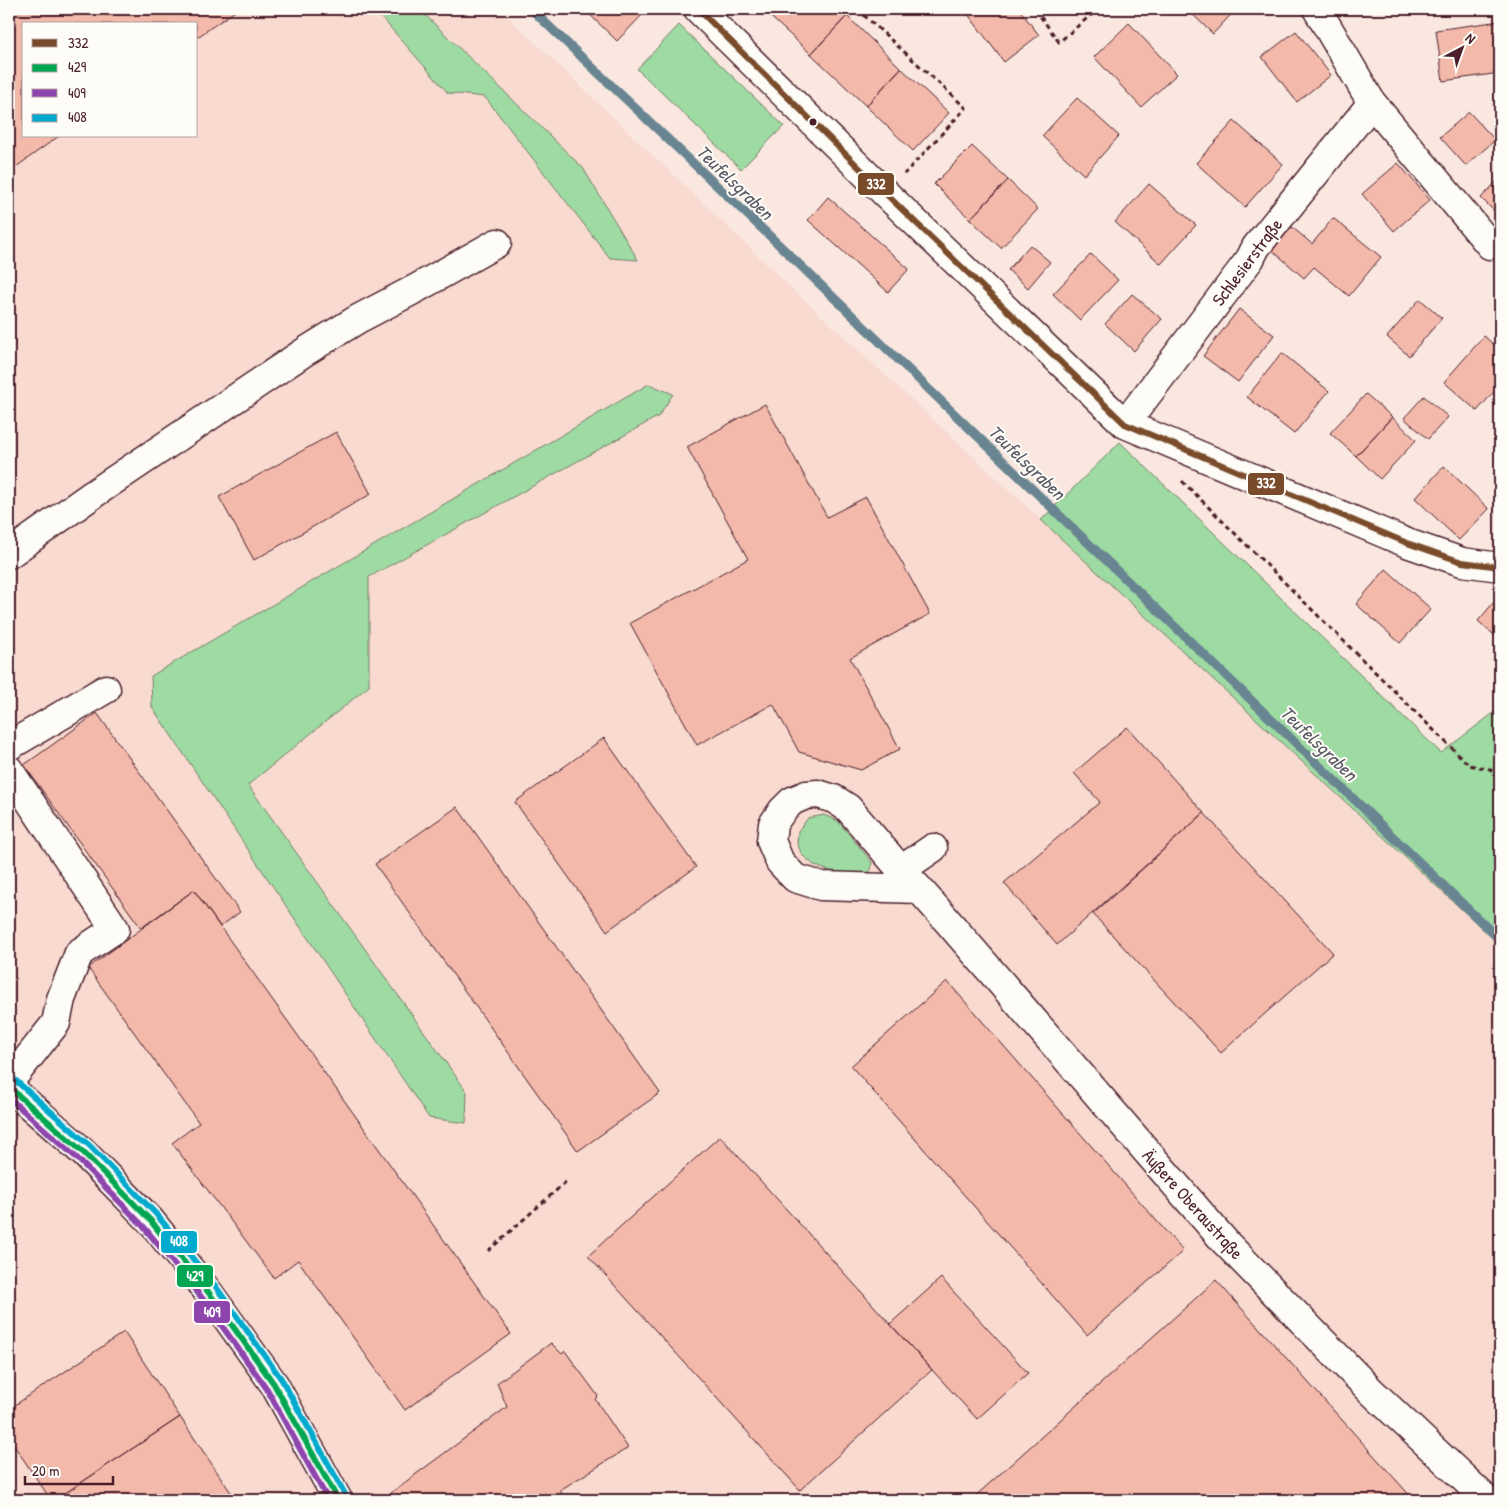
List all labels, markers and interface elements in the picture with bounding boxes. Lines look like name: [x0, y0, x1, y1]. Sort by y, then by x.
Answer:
legend: [22, 22, 198, 138]
north arrow: [1436, 22, 1486, 72]
text: N: [1462, 28, 1480, 48]
text: 332: [68, 32, 88, 53]
text: 429: [68, 56, 87, 77]
text: 409: [68, 82, 86, 103]
text: 408: [68, 106, 87, 127]
unlabelled marker: [808, 117, 818, 127]
water label: Teufelsgraben: [691, 139, 780, 226]
line badge: 332: [857, 172, 895, 196]
text: 332: [866, 174, 886, 193]
street label: Schlesierstraße: [1206, 213, 1288, 311]
water label: Teufelsgraben: [983, 419, 1072, 506]
line badge: 332: [1247, 472, 1285, 496]
text: 332: [1256, 473, 1276, 492]
water label: Teufelsgraben: [1275, 700, 1364, 787]
street label: Äußere Oberaustraße: [1137, 1143, 1249, 1265]
line badge: 408: [160, 1230, 198, 1254]
text: 408: [170, 1231, 188, 1250]
line badge: 429: [176, 1264, 214, 1288]
text: 429: [187, 1266, 204, 1285]
line badge: 409: [193, 1300, 231, 1324]
text: 409: [204, 1302, 221, 1321]
scale bar: [25, 1454, 112, 1486]
text: 20 m: [32, 1460, 59, 1481]

